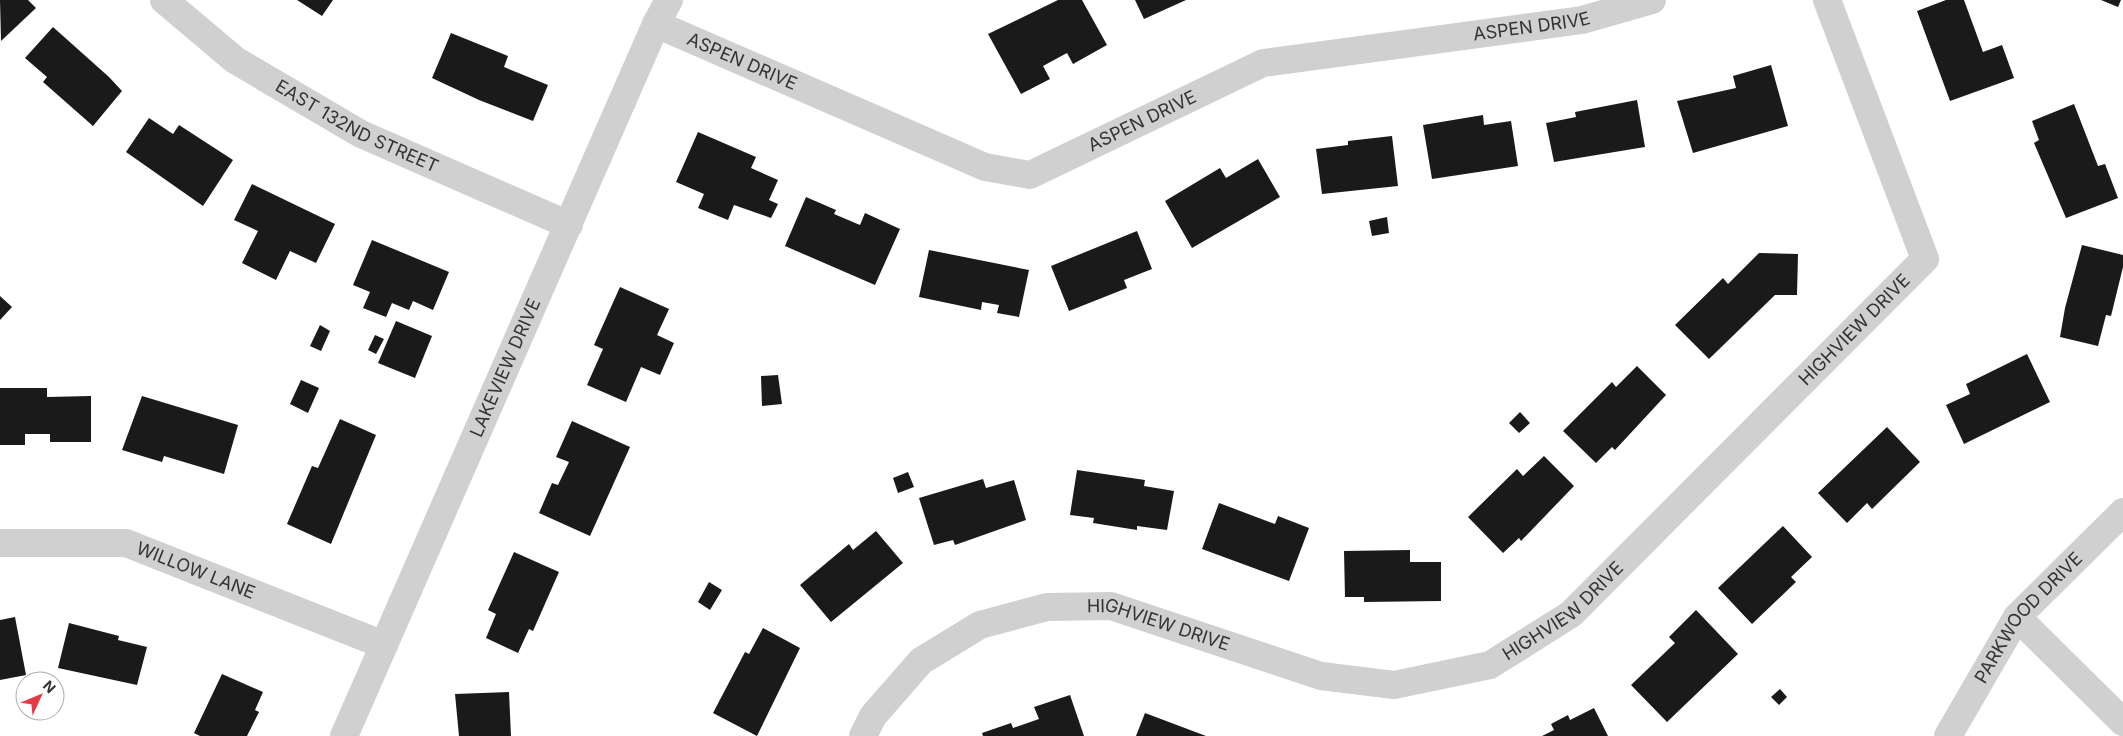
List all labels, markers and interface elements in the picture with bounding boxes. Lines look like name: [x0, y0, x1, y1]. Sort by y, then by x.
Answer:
street label: ASPEN DRIVE: [1472, 7, 1592, 45]
street label: ASPEN DRIVE: [684, 28, 801, 94]
street label: EAST 132ND STREET: [272, 75, 442, 177]
street label: ASPEN DRIVE: [1084, 86, 1200, 156]
street label: HIGHVIEW DRIVE: [1794, 269, 1914, 389]
street label: LAKEVIEW DRIVE: [465, 295, 544, 440]
street label: WILLOW LANE: [133, 537, 258, 603]
street label: PARKWOOD DRIVE: [1970, 548, 2086, 687]
street label: HIGHVIEW DRIVE: [1498, 557, 1627, 664]
street label: HIGHVIEW DRIVE: [1087, 594, 1233, 655]
north arrow: [15, 671, 65, 721]
text: N: [40, 677, 60, 696]

